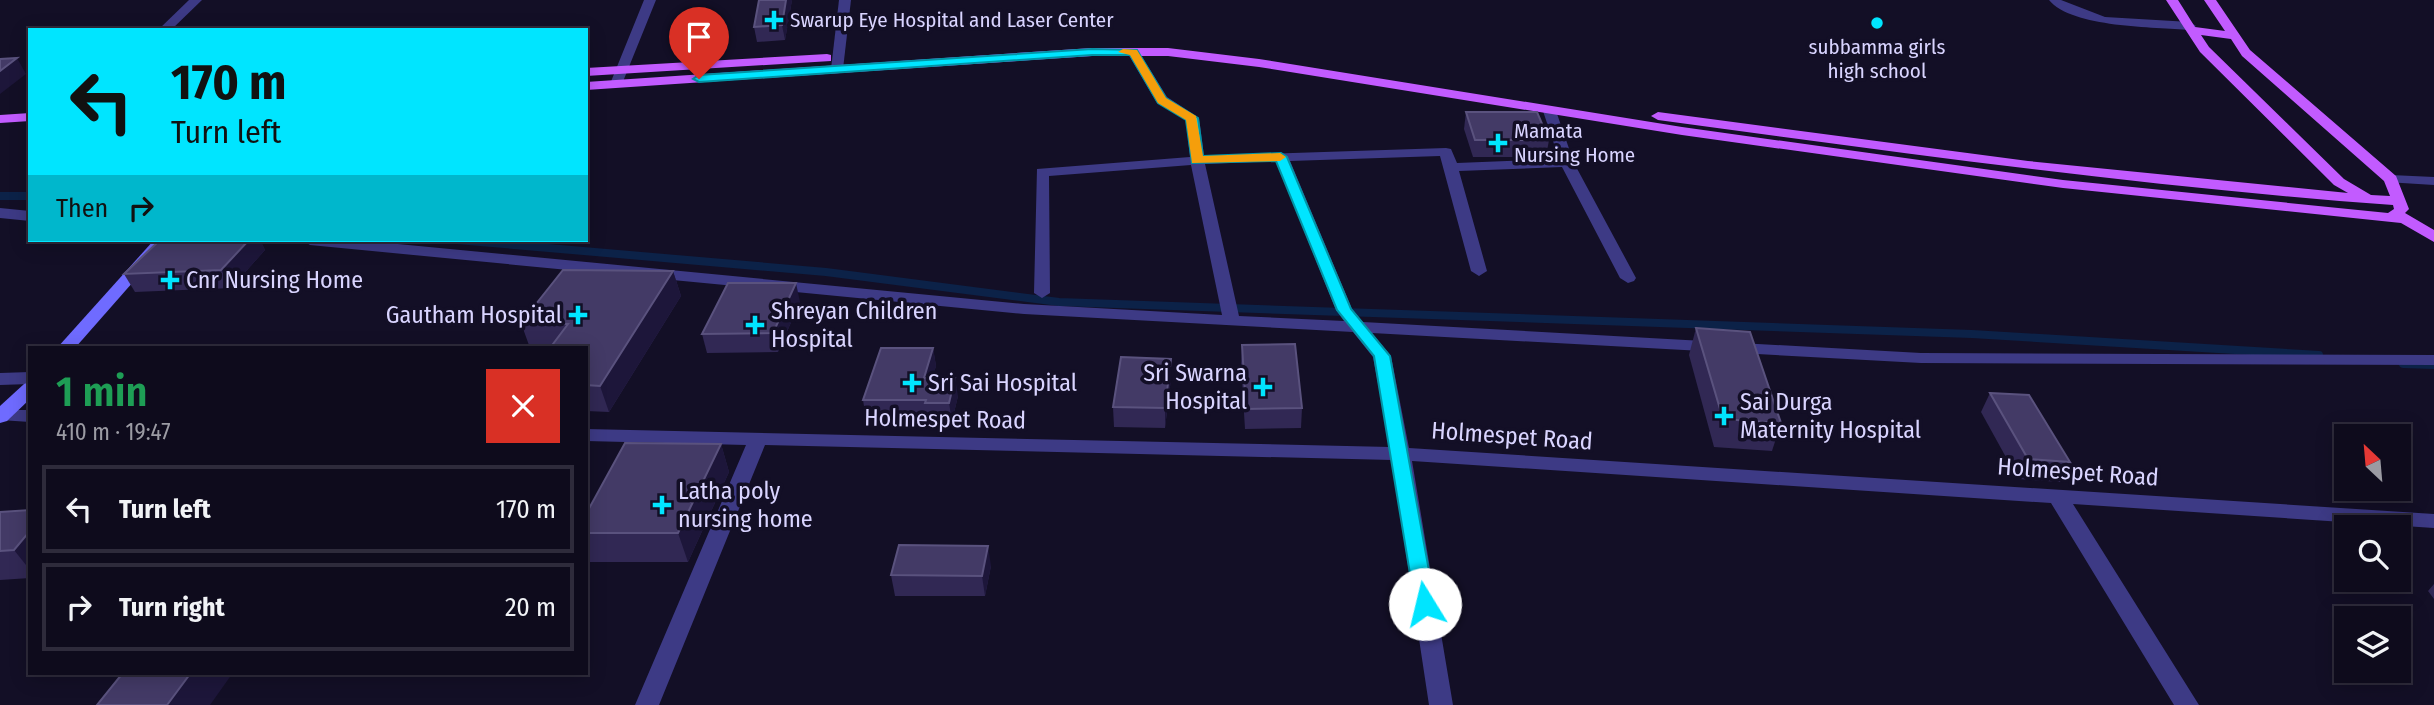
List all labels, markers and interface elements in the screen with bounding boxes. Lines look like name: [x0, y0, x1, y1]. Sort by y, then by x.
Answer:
pin: [669, 7, 729, 79]
place label: Swarup Eye Hospital and Laser Center: [790, 7, 1114, 33]
marker: Swarup Eye Hospital and Laser Center: [764, 10, 784, 30]
marker: subbamma girls high school: [1869, 15, 1885, 31]
icon: arrive: [680, 18, 718, 56]
place label: subbamma girls high school: [1809, 34, 1945, 84]
text: 170 m: [171, 53, 287, 112]
icon: left: [56, 56, 147, 147]
text: Turn left: [171, 113, 281, 151]
place label: Mamata Nursing Home: [1514, 118, 1635, 168]
marker: Mamata Nursing Home: [1488, 133, 1508, 153]
icon: right: [122, 189, 160, 227]
text: Then: [56, 193, 108, 224]
place label: Cnr Nursing Home: [186, 266, 363, 294]
marker: Cnr Nursing Home: [160, 270, 180, 290]
place label: Shreyan Children Hospital: [771, 297, 937, 353]
place label: Gautham Hospital: [386, 301, 562, 329]
marker: Gautham Hospital: [568, 305, 588, 325]
marker: Shreyan Children Hospital: [745, 315, 765, 335]
place label: Sri Swarna Hospital: [1143, 359, 1247, 415]
text: 1 min: [56, 367, 147, 417]
button: close: [486, 369, 560, 443]
place label: Sri Sai Hospital: [928, 369, 1077, 397]
marker: Sri Sai Hospital: [902, 373, 922, 393]
marker: Sri Swarna Hospital: [1253, 377, 1273, 397]
place label: Sai Durga Maternity Hospital: [1740, 388, 1921, 444]
street label: Holmespet Road: [864, 404, 1026, 434]
marker: Sai Durga Maternity Hospital: [1714, 406, 1734, 426]
street label: Holmespet Road: [1430, 416, 1594, 456]
text: 410 m · 19:47: [56, 418, 171, 446]
north arrow: [2334, 424, 2412, 500]
map controls: [2334, 424, 2411, 683]
street label: Holmespet Road: [1996, 452, 2160, 492]
place label: Latha poly nursing home: [678, 477, 813, 533]
icon: left: [60, 490, 98, 528]
text: Turn left: [119, 494, 211, 525]
text: 170 m: [496, 494, 556, 525]
marker: Latha poly nursing home: [652, 495, 672, 515]
button: search: [2334, 515, 2411, 592]
position arrow: [1388, 567, 1462, 641]
icon: right: [60, 588, 98, 626]
text: Turn right: [119, 592, 225, 623]
text: 20 m: [505, 592, 556, 623]
button: layers: [2334, 606, 2411, 683]

